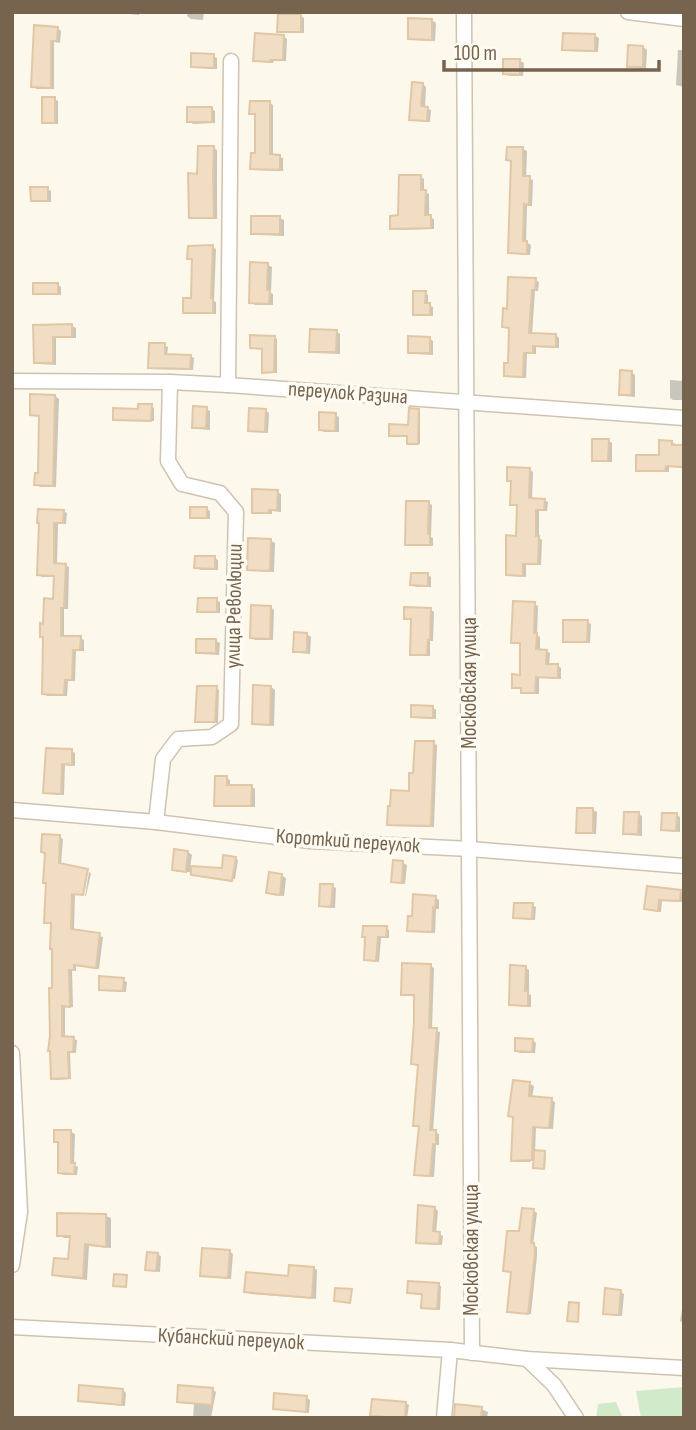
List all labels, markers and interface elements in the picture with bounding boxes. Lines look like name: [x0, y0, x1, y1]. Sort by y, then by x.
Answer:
scale bar: [444, 28, 659, 72]
text: 100 m: [454, 41, 497, 66]
street label: переулок Разина: [287, 376, 409, 410]
street label: улица Революции: [220, 543, 248, 669]
street label: Московская улица: [457, 617, 482, 749]
street label: Короткий переулок: [275, 823, 421, 859]
street label: Московская улица: [459, 1184, 484, 1316]
street label: Кубанский переулок: [157, 1323, 305, 1355]

